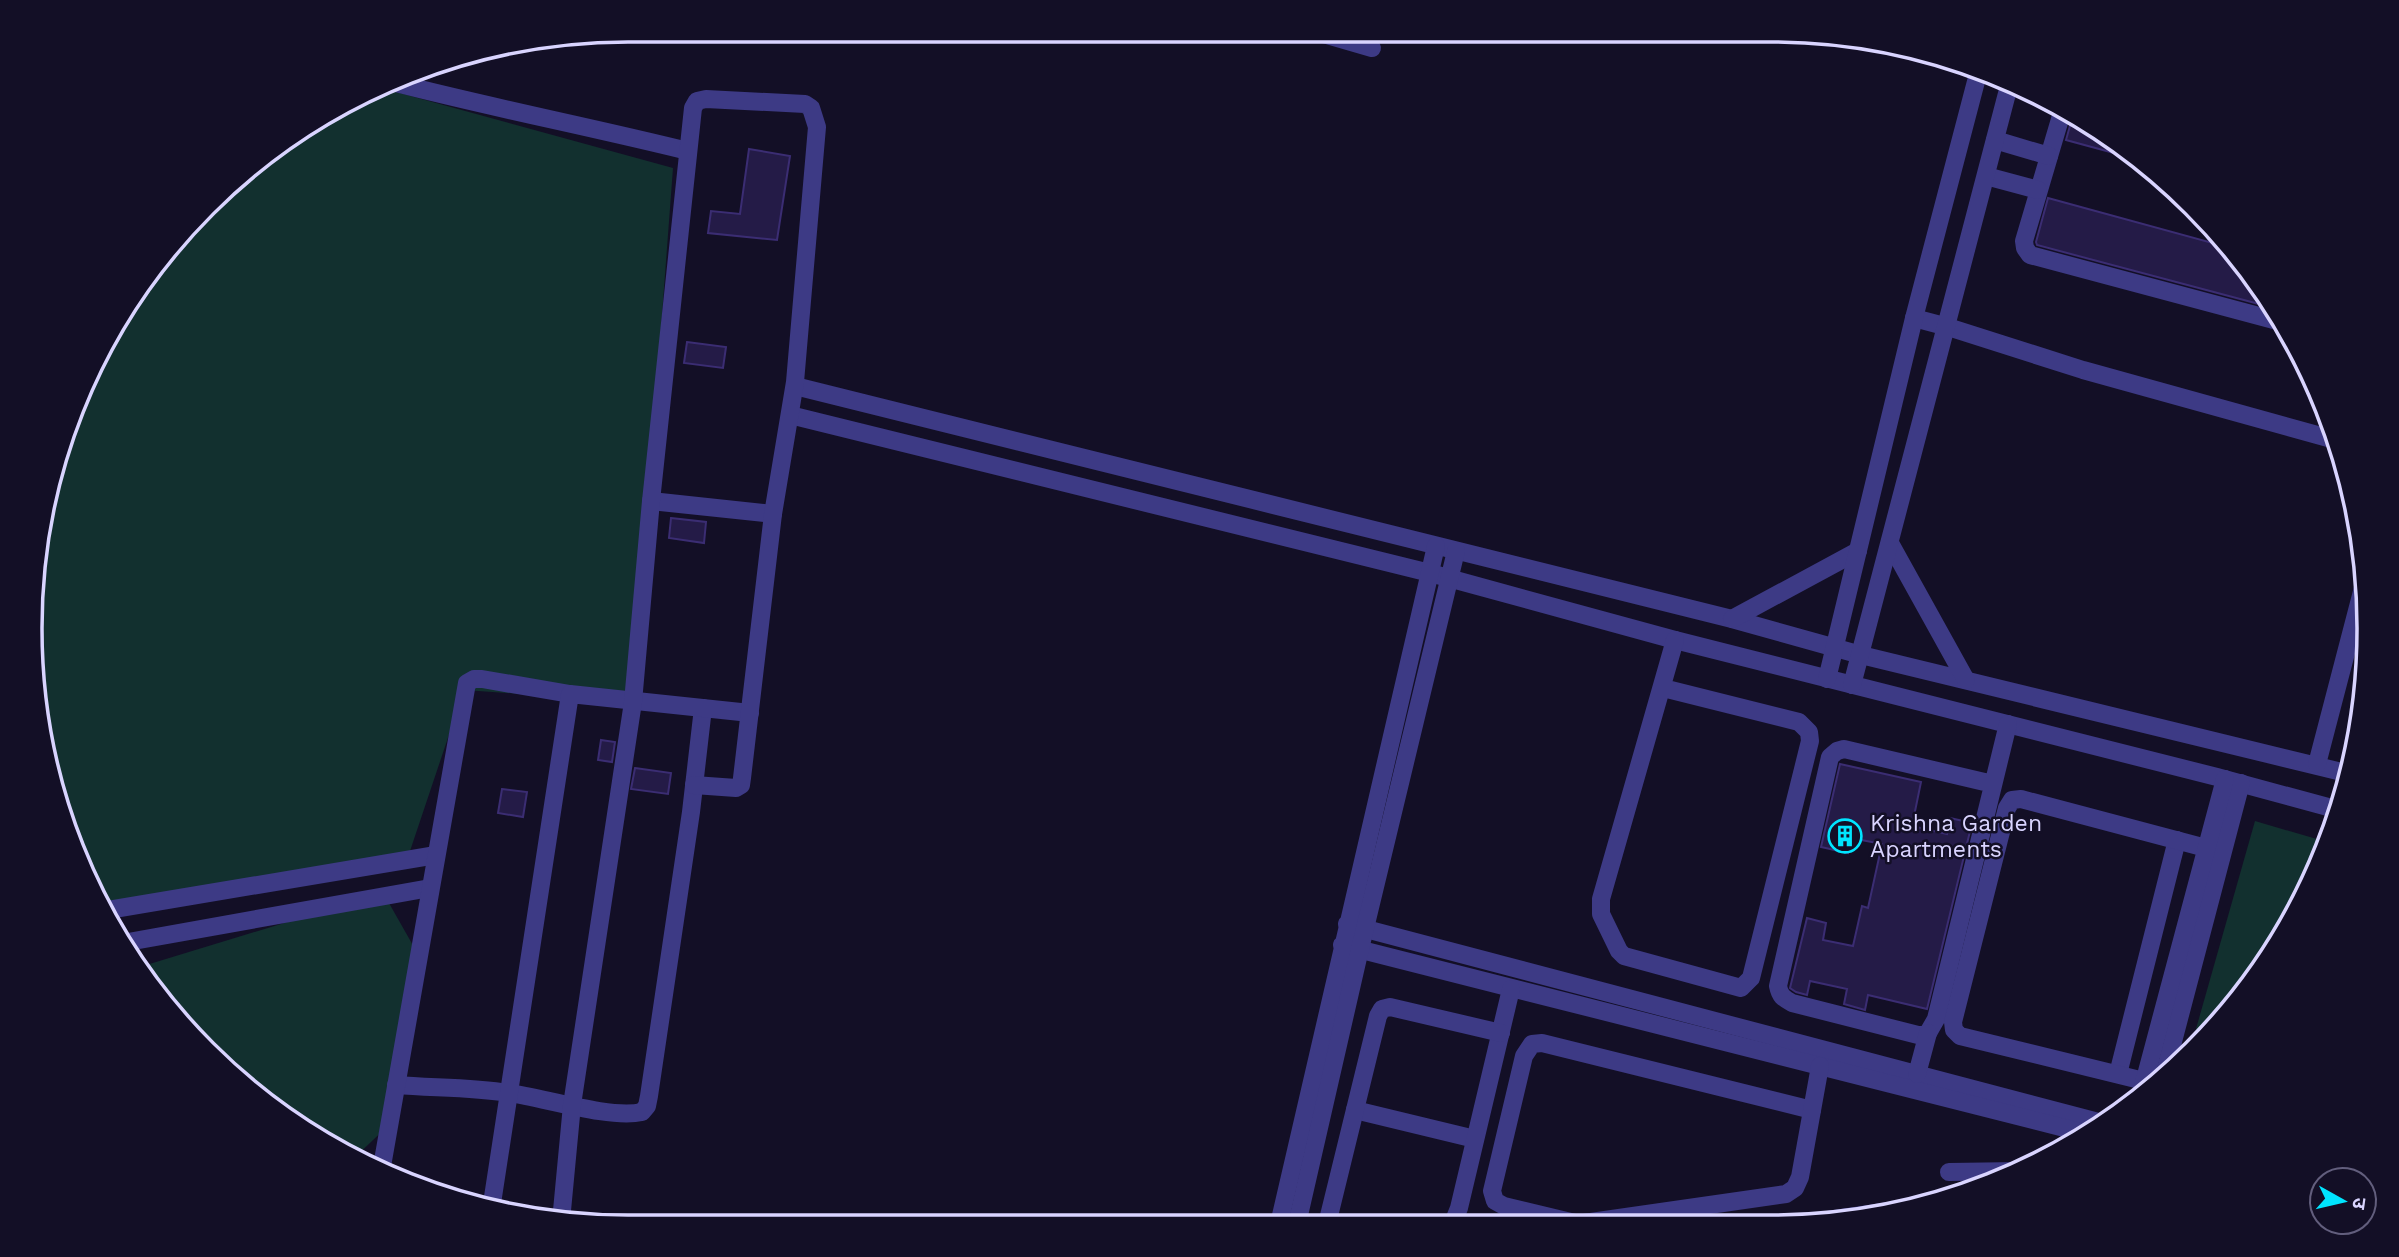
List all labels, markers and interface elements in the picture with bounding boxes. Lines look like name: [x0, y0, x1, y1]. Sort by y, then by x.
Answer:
place label: Krishna Garden Apartments: [1870, 810, 2042, 863]
building icon: Krishna Garden Apartments: [1826, 817, 1864, 855]
north arrow: [2308, 1166, 2378, 1236]
text: उ: [2347, 1196, 2372, 1211]

